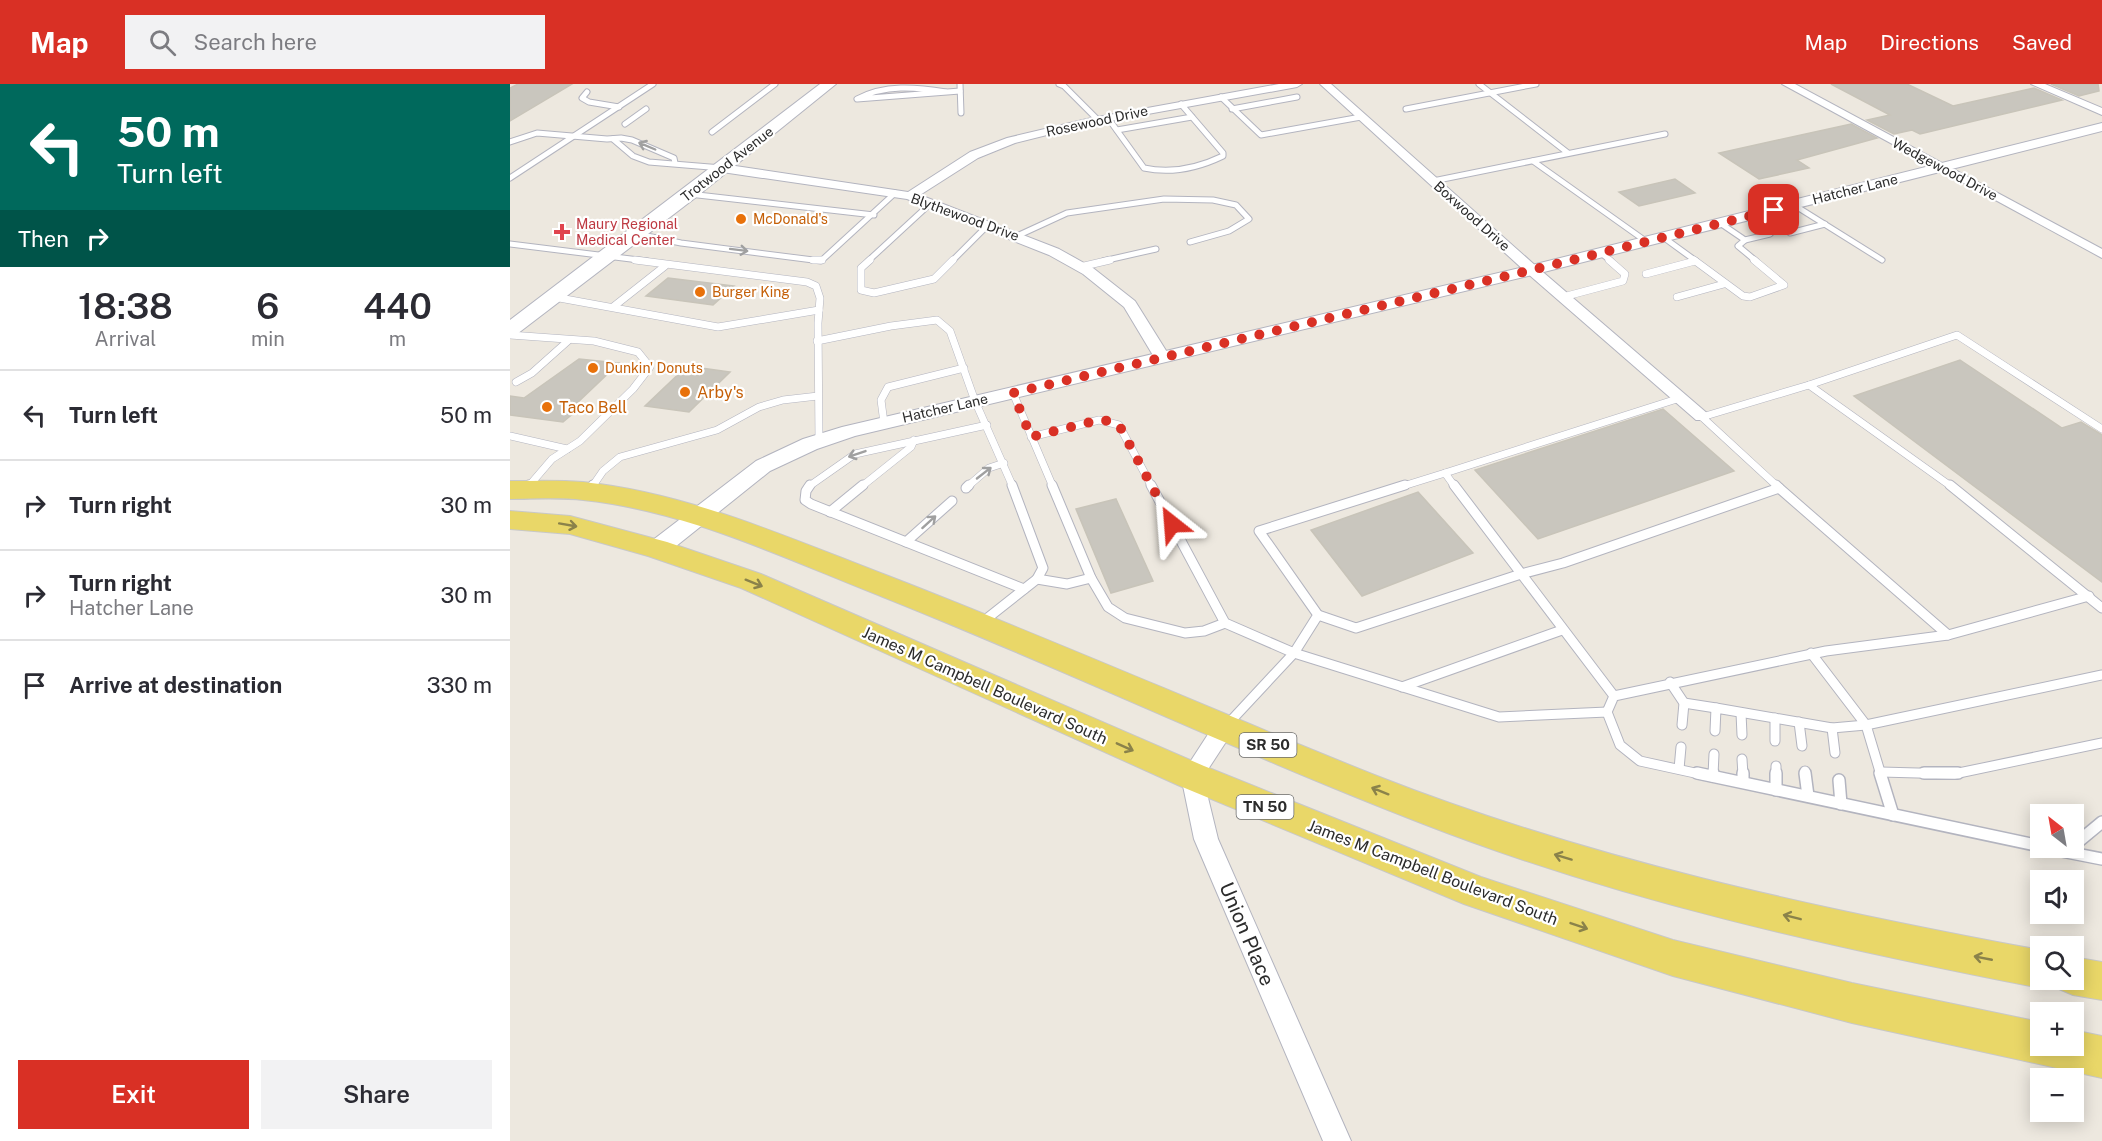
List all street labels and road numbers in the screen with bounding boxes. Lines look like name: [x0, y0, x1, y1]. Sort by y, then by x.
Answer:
street label: Rosewood Drive: [1045, 102, 1150, 140]
street label: Trotwood Avenue: [678, 123, 776, 205]
street label: Wedgewood Drive: [1890, 134, 2001, 204]
street label: Hatcher Lane: [1811, 171, 1899, 207]
street label: Boxwood Drive: [1431, 178, 1513, 254]
street label: Blythewood Drive: [909, 190, 1021, 244]
street label: Hatcher Lane: [901, 390, 989, 426]
street label: James M Campbell Boulevard South: [859, 623, 1110, 748]
road number: SR 50: [1240, 733, 1296, 757]
road number: TN 50: [1236, 795, 1293, 819]
street label: James M Campbell Boulevard South: [1305, 816, 1561, 929]
street label: Union Place: [1214, 879, 1280, 989]

